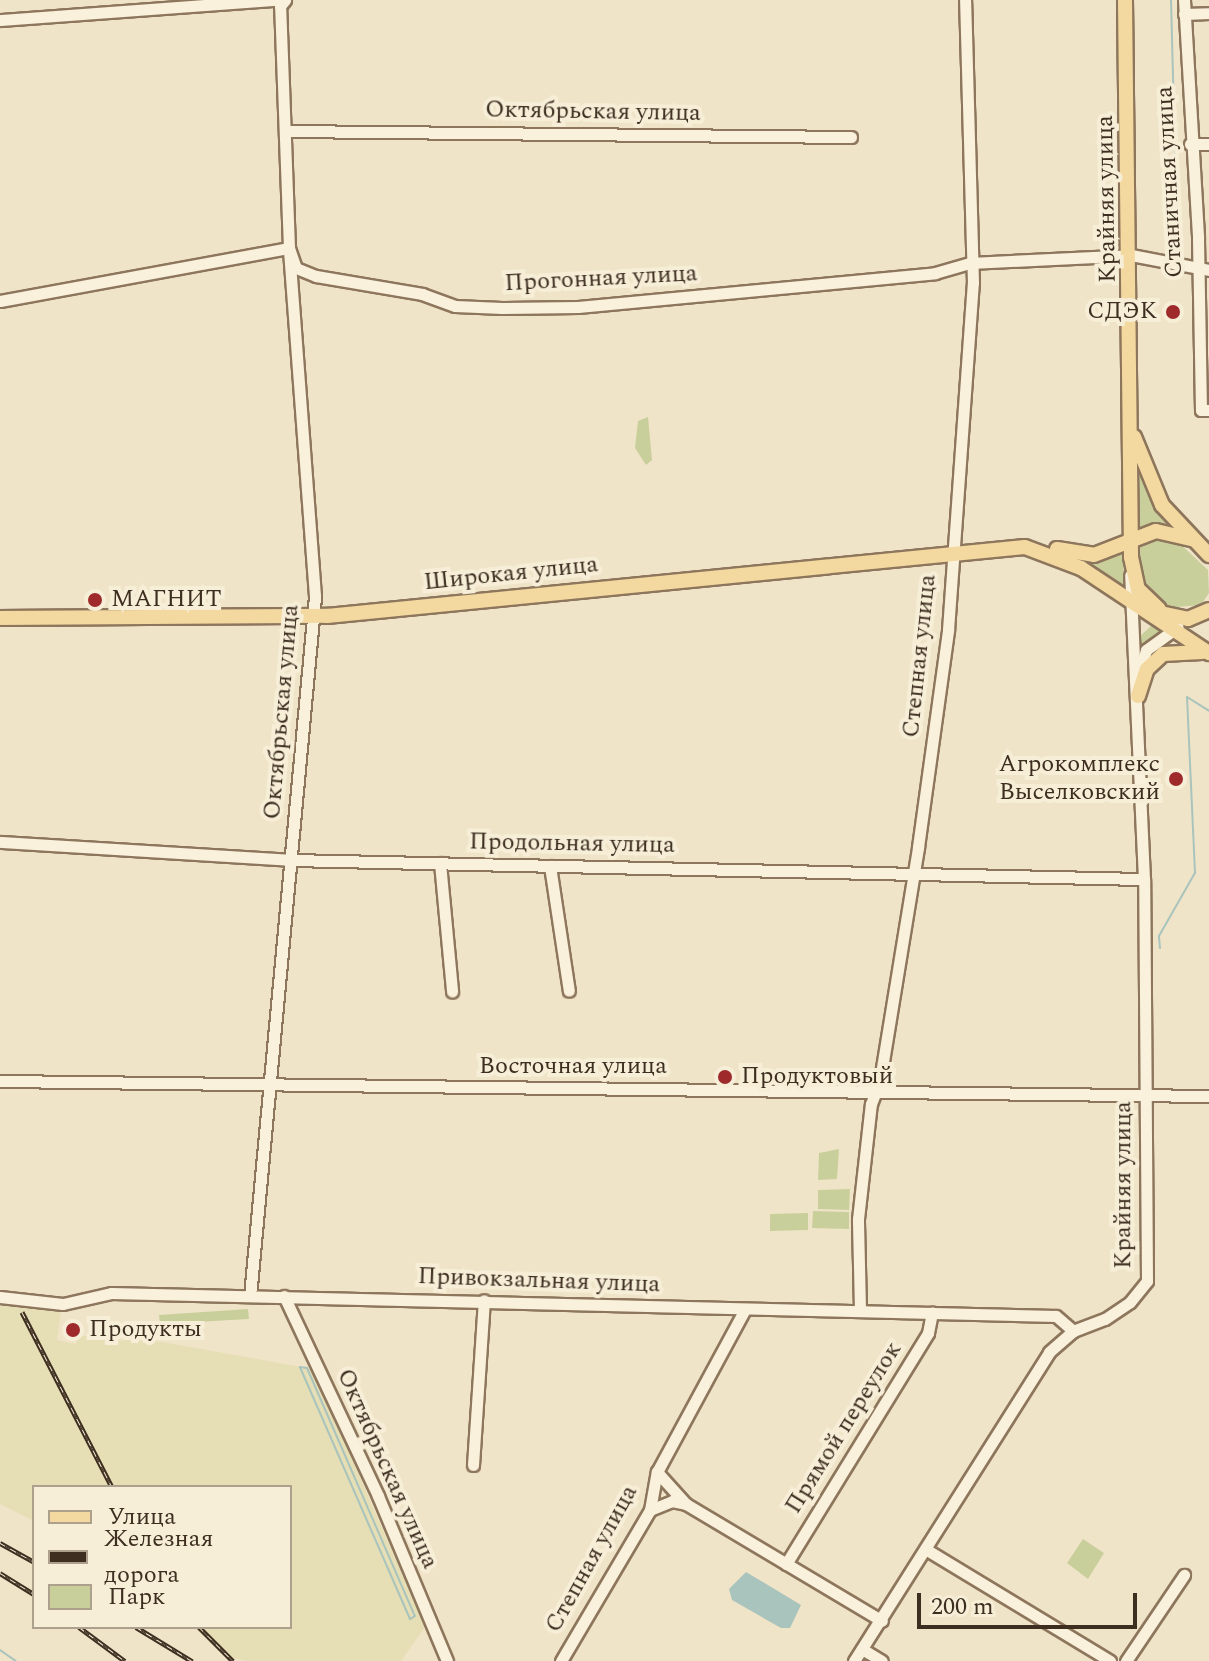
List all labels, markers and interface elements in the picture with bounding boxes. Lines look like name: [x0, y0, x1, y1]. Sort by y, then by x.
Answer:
street label: Станичная улица: [1151, 85, 1189, 279]
street label: Октябрьская улица: [485, 96, 701, 128]
street label: Крайняя улица: [1091, 115, 1123, 283]
street label: Прогонная улица: [504, 260, 698, 298]
place label: СДЭК: [1087, 298, 1157, 326]
marker: СДЭК: [1164, 303, 1182, 321]
street label: Широкая улица: [423, 551, 599, 597]
street label: Степная улица: [897, 573, 943, 739]
place label: МАГНИТ: [111, 586, 222, 614]
marker: МАГНИТ: [86, 591, 104, 609]
street label: Октябрьская улица: [258, 603, 306, 821]
place label: Агрокомплекс Выселковский: [999, 751, 1160, 807]
marker: Агрокомплекс Выселковский: [1167, 770, 1185, 788]
street label: Продольная улица: [469, 828, 675, 860]
street label: Восточная улица: [479, 1053, 667, 1081]
place label: Продуктовый: [741, 1063, 893, 1091]
marker: Продуктовый: [716, 1068, 734, 1086]
street label: Крайняя улица: [1110, 1101, 1138, 1269]
street label: Привокзальная улица: [417, 1262, 661, 1300]
place label: Продукты: [89, 1316, 202, 1344]
marker: Продукты: [64, 1321, 82, 1339]
street label: Прямой переулок: [780, 1337, 908, 1519]
street label: Октябрьская улица: [330, 1365, 444, 1573]
street label: Степная улица: [540, 1480, 644, 1638]
legend: [32, 1485, 292, 1629]
text: Улица: [108, 1499, 176, 1535]
text: Железная дорога: [104, 1521, 213, 1593]
scale bar: [921, 1577, 1141, 1627]
text: Парк: [108, 1579, 165, 1615]
text: 200 m: [931, 1589, 994, 1625]

